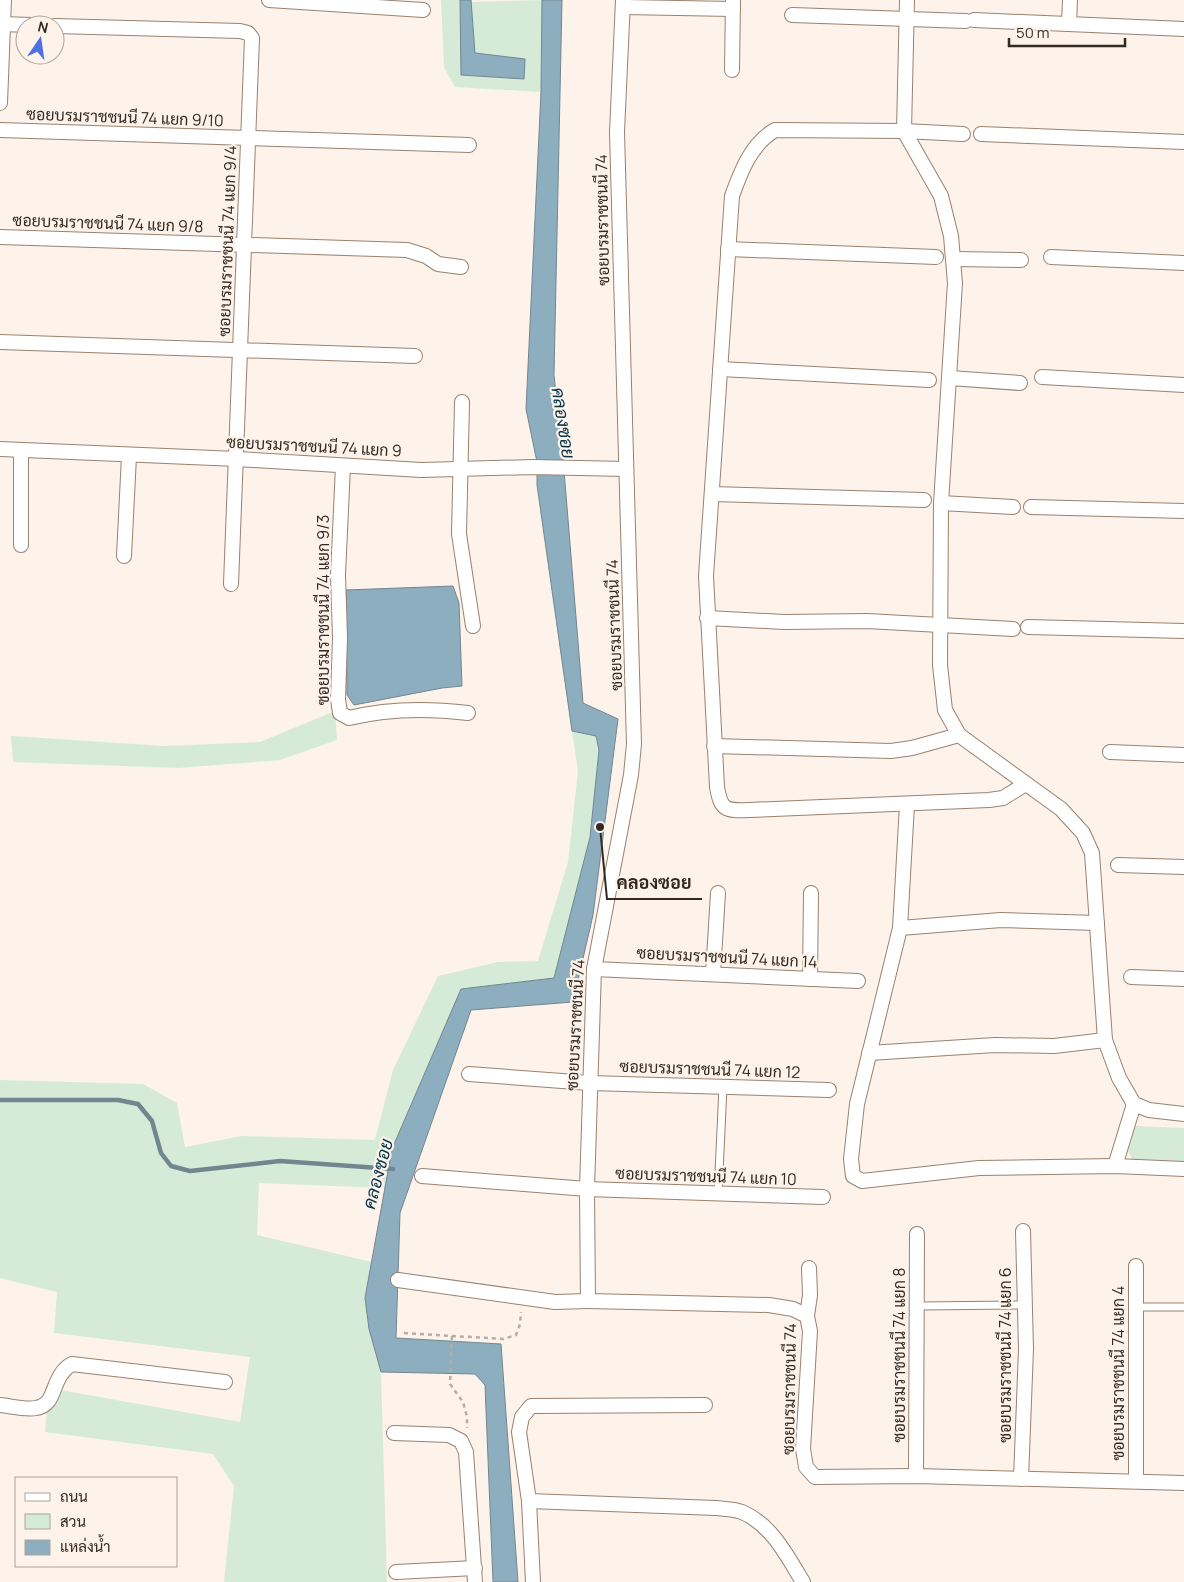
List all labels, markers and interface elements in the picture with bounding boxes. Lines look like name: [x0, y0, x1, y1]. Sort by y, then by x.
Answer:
north arrow: [15, 15, 65, 65]
scale bar: [1009, 15, 1125, 47]
text: N: [36, 16, 50, 37]
text: 50 m: [1016, 22, 1050, 43]
street label: ซอยบรมราชชนนี 74 แยก 9/10: [26, 103, 224, 131]
street label: ซอยบรมราชชนนี 74 แยก 9/4: [213, 145, 241, 337]
street label: ซอยบรมราชชนนี 74: [590, 154, 614, 286]
street label: ซอยบรมราชชนนี 74 แยก 9/8: [12, 209, 204, 237]
water label: คลองซอย: [547, 385, 581, 460]
street label: ซอยบรมราชชนนี 74 แยก 9: [226, 430, 402, 462]
street label: ซอยบรมราชชนนี 74 แยก 9/3: [312, 515, 334, 705]
street label: ซอยบรมราชชนนี 74: [601, 559, 627, 691]
callout: คลองซอย: [607, 866, 702, 899]
text: คลองซอย: [617, 870, 691, 894]
street label: ซอยบรมราชชนนี 74 แยก 14: [636, 941, 818, 973]
street label: ซอยบรมราชชนนี 74: [561, 959, 589, 1091]
street label: ซอยบรมราชชนนี 74 แยก 12: [619, 1055, 801, 1083]
water label: คลองซอย: [356, 1136, 398, 1212]
street label: ซอยบรมราชชนนี 74 แยก 10: [615, 1162, 797, 1190]
street label: ซอยบรมราชชนนี 74 แยก 6: [994, 1267, 1016, 1443]
street label: ซอยบรมราชชนนี 74 แยก 8: [888, 1268, 910, 1442]
street label: ซอยบรมราชชนนี 74 แยก 4: [1107, 1285, 1129, 1461]
street label: ซอยบรมราชชนนี 74: [777, 1323, 801, 1455]
legend: [15, 1477, 178, 1567]
text: ถนน: [60, 1486, 88, 1507]
text: สวน: [60, 1511, 86, 1532]
text: แหล่งน้ำ: [60, 1534, 111, 1557]

